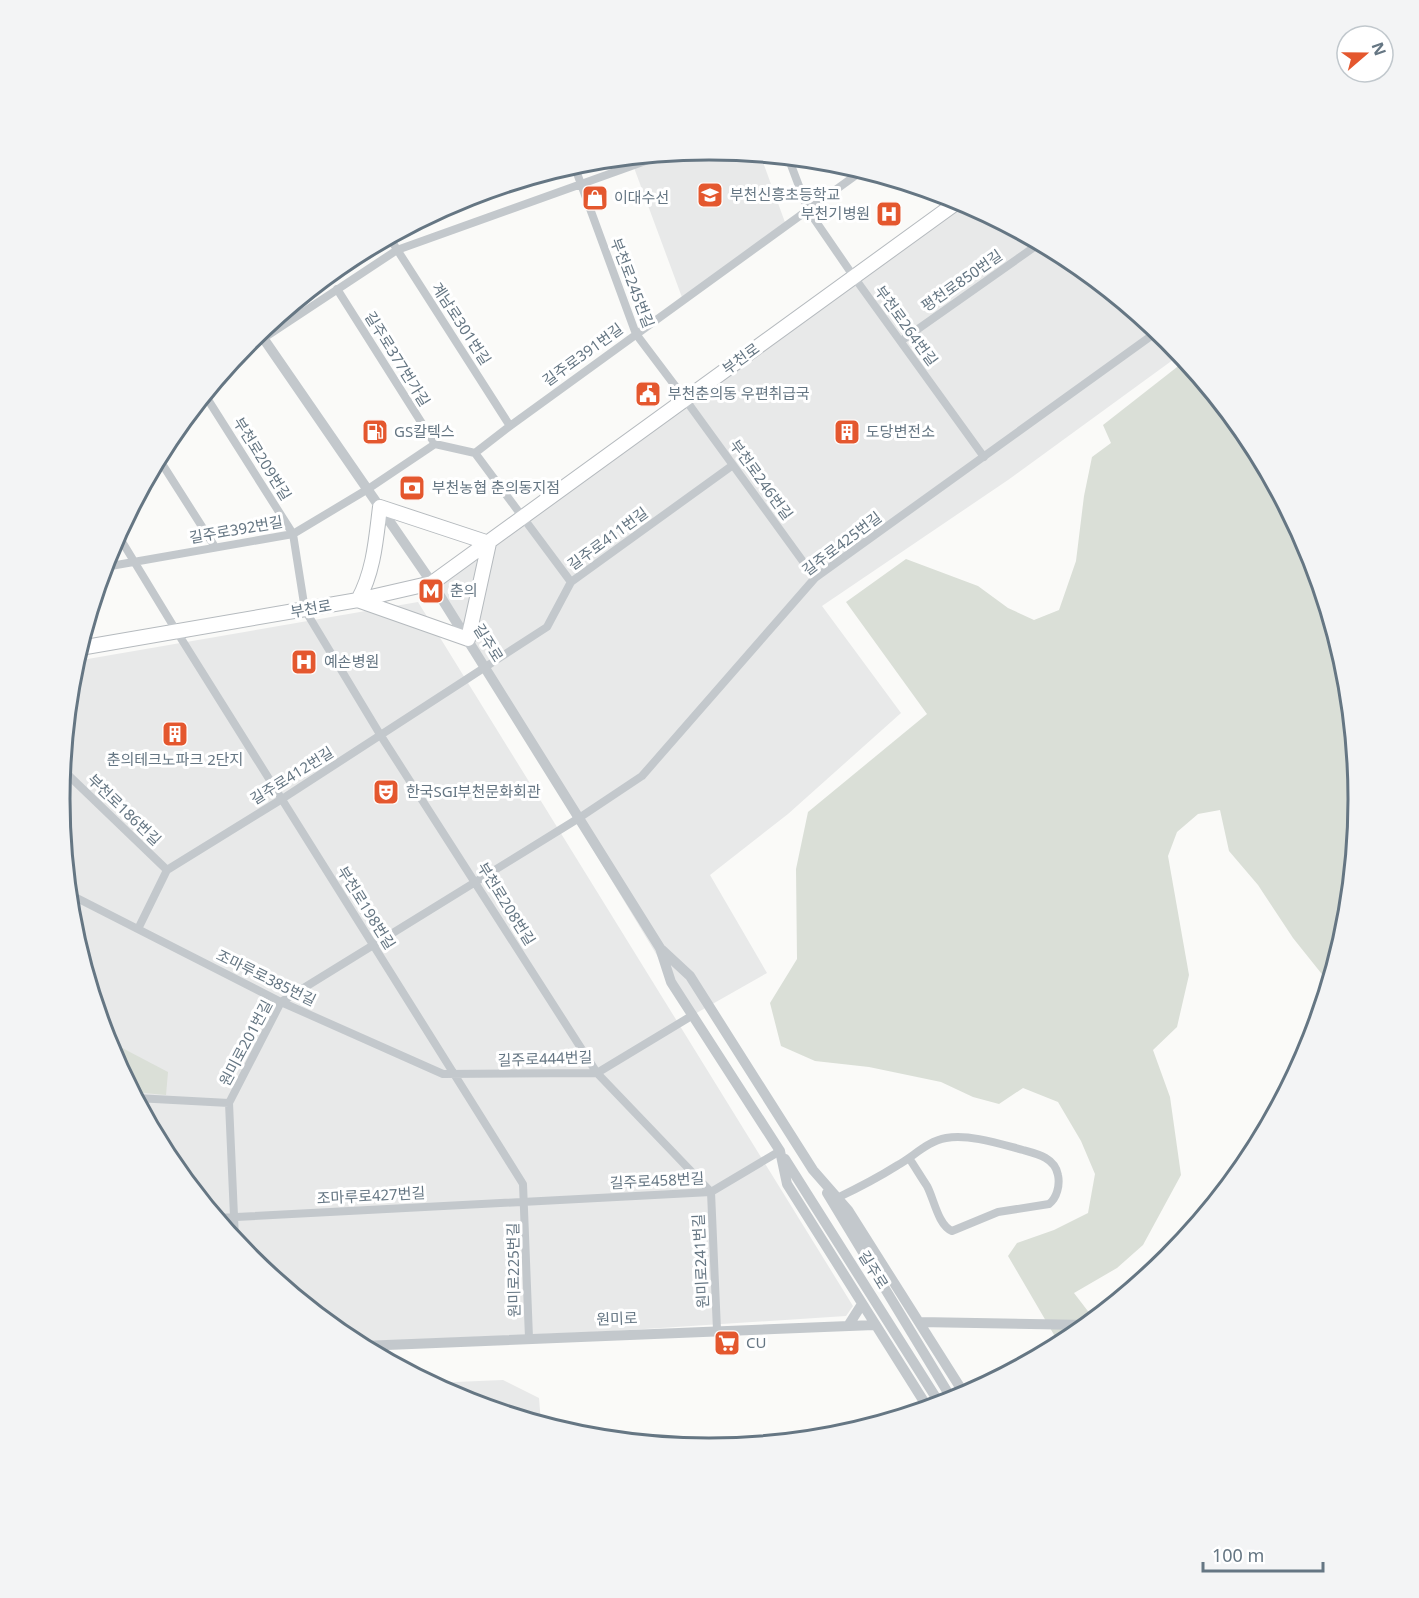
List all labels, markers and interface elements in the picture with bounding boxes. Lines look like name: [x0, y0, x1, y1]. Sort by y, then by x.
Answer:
north arrow: [1335, 24, 1395, 84]
text: N: [1367, 39, 1392, 59]
school or university icon: 부천신흥초등학교: [695, 180, 725, 210]
shop icon: 이대수선: [580, 183, 610, 213]
place label: 부천신흥초등학교: [730, 184, 840, 204]
place label: 이대수선: [614, 187, 669, 207]
hospital icon: 부천기병원: [874, 199, 904, 229]
place label: 부천기병원: [801, 203, 870, 223]
street label: 부천로245번길: [607, 235, 659, 330]
street label: 평천로850번길: [917, 245, 1006, 316]
street label: 계남로301번길: [428, 278, 496, 369]
street label: 부천로264번길: [871, 281, 943, 370]
street label: 길주로377번가길: [361, 307, 435, 410]
street label: 길주로391번길: [538, 318, 627, 390]
street label: 부천로: [718, 338, 763, 378]
public building icon: 부천춘의동 우편취급국: [633, 379, 663, 409]
place label: 부천춘의동 우편취급국: [668, 383, 810, 403]
street label: 부천로209번길: [229, 413, 296, 504]
fuel station icon: GS칼텍스: [360, 417, 390, 447]
building icon: 도당변전소: [832, 417, 862, 447]
place label: GS칼텍스: [394, 421, 455, 441]
place label: 도당변전소: [866, 421, 935, 441]
street label: 부천로246번길: [726, 435, 798, 524]
bank icon: 부천농협 춘의동지점: [397, 473, 427, 503]
place label: 부천농협 춘의동지점: [432, 477, 560, 497]
street label: 길주로411번길: [563, 502, 652, 574]
street label: 길주로425번길: [798, 507, 885, 580]
street label: 길주로392번길: [187, 511, 284, 547]
metro station icon: 춘의: [416, 576, 446, 606]
place label: 춘의: [450, 580, 478, 600]
street label: 부천로: [289, 595, 333, 621]
street label: 길주로: [469, 620, 508, 665]
hospital icon: 예손병원: [289, 647, 319, 677]
place label: 예손병원: [324, 651, 379, 671]
building icon: 춘의테크노파크 2단지: [160, 719, 190, 749]
street label: 길주로412번길: [246, 742, 337, 809]
place label: 춘의테크노파크 2단지: [107, 749, 243, 769]
street label: 부천로186번길: [84, 769, 166, 849]
theatre icon: 한국SGI부천문화회관: [371, 777, 401, 807]
place label: 한국SGI부천문화회관: [406, 781, 541, 801]
street label: 부천로208번길: [473, 858, 540, 949]
street label: 부천로198번길: [333, 862, 400, 953]
street label: 조마루로385번길: [213, 944, 320, 1010]
street label: 원미로201번길: [214, 996, 276, 1089]
street label: 길주로444번길: [497, 1046, 593, 1070]
street label: 길주로458번길: [609, 1168, 705, 1192]
street label: 조마루로427번길: [316, 1182, 426, 1208]
street label: 원미로241번길: [688, 1213, 712, 1309]
street label: 원미로225번길: [502, 1222, 524, 1318]
street label: 길주로: [854, 1247, 893, 1292]
street label: 원미로: [596, 1307, 638, 1329]
supermarket icon: CU: [712, 1328, 742, 1358]
place label: CU: [746, 1332, 766, 1352]
scale bar: [1203, 1535, 1323, 1573]
text: 100 m: [1212, 1543, 1264, 1567]

